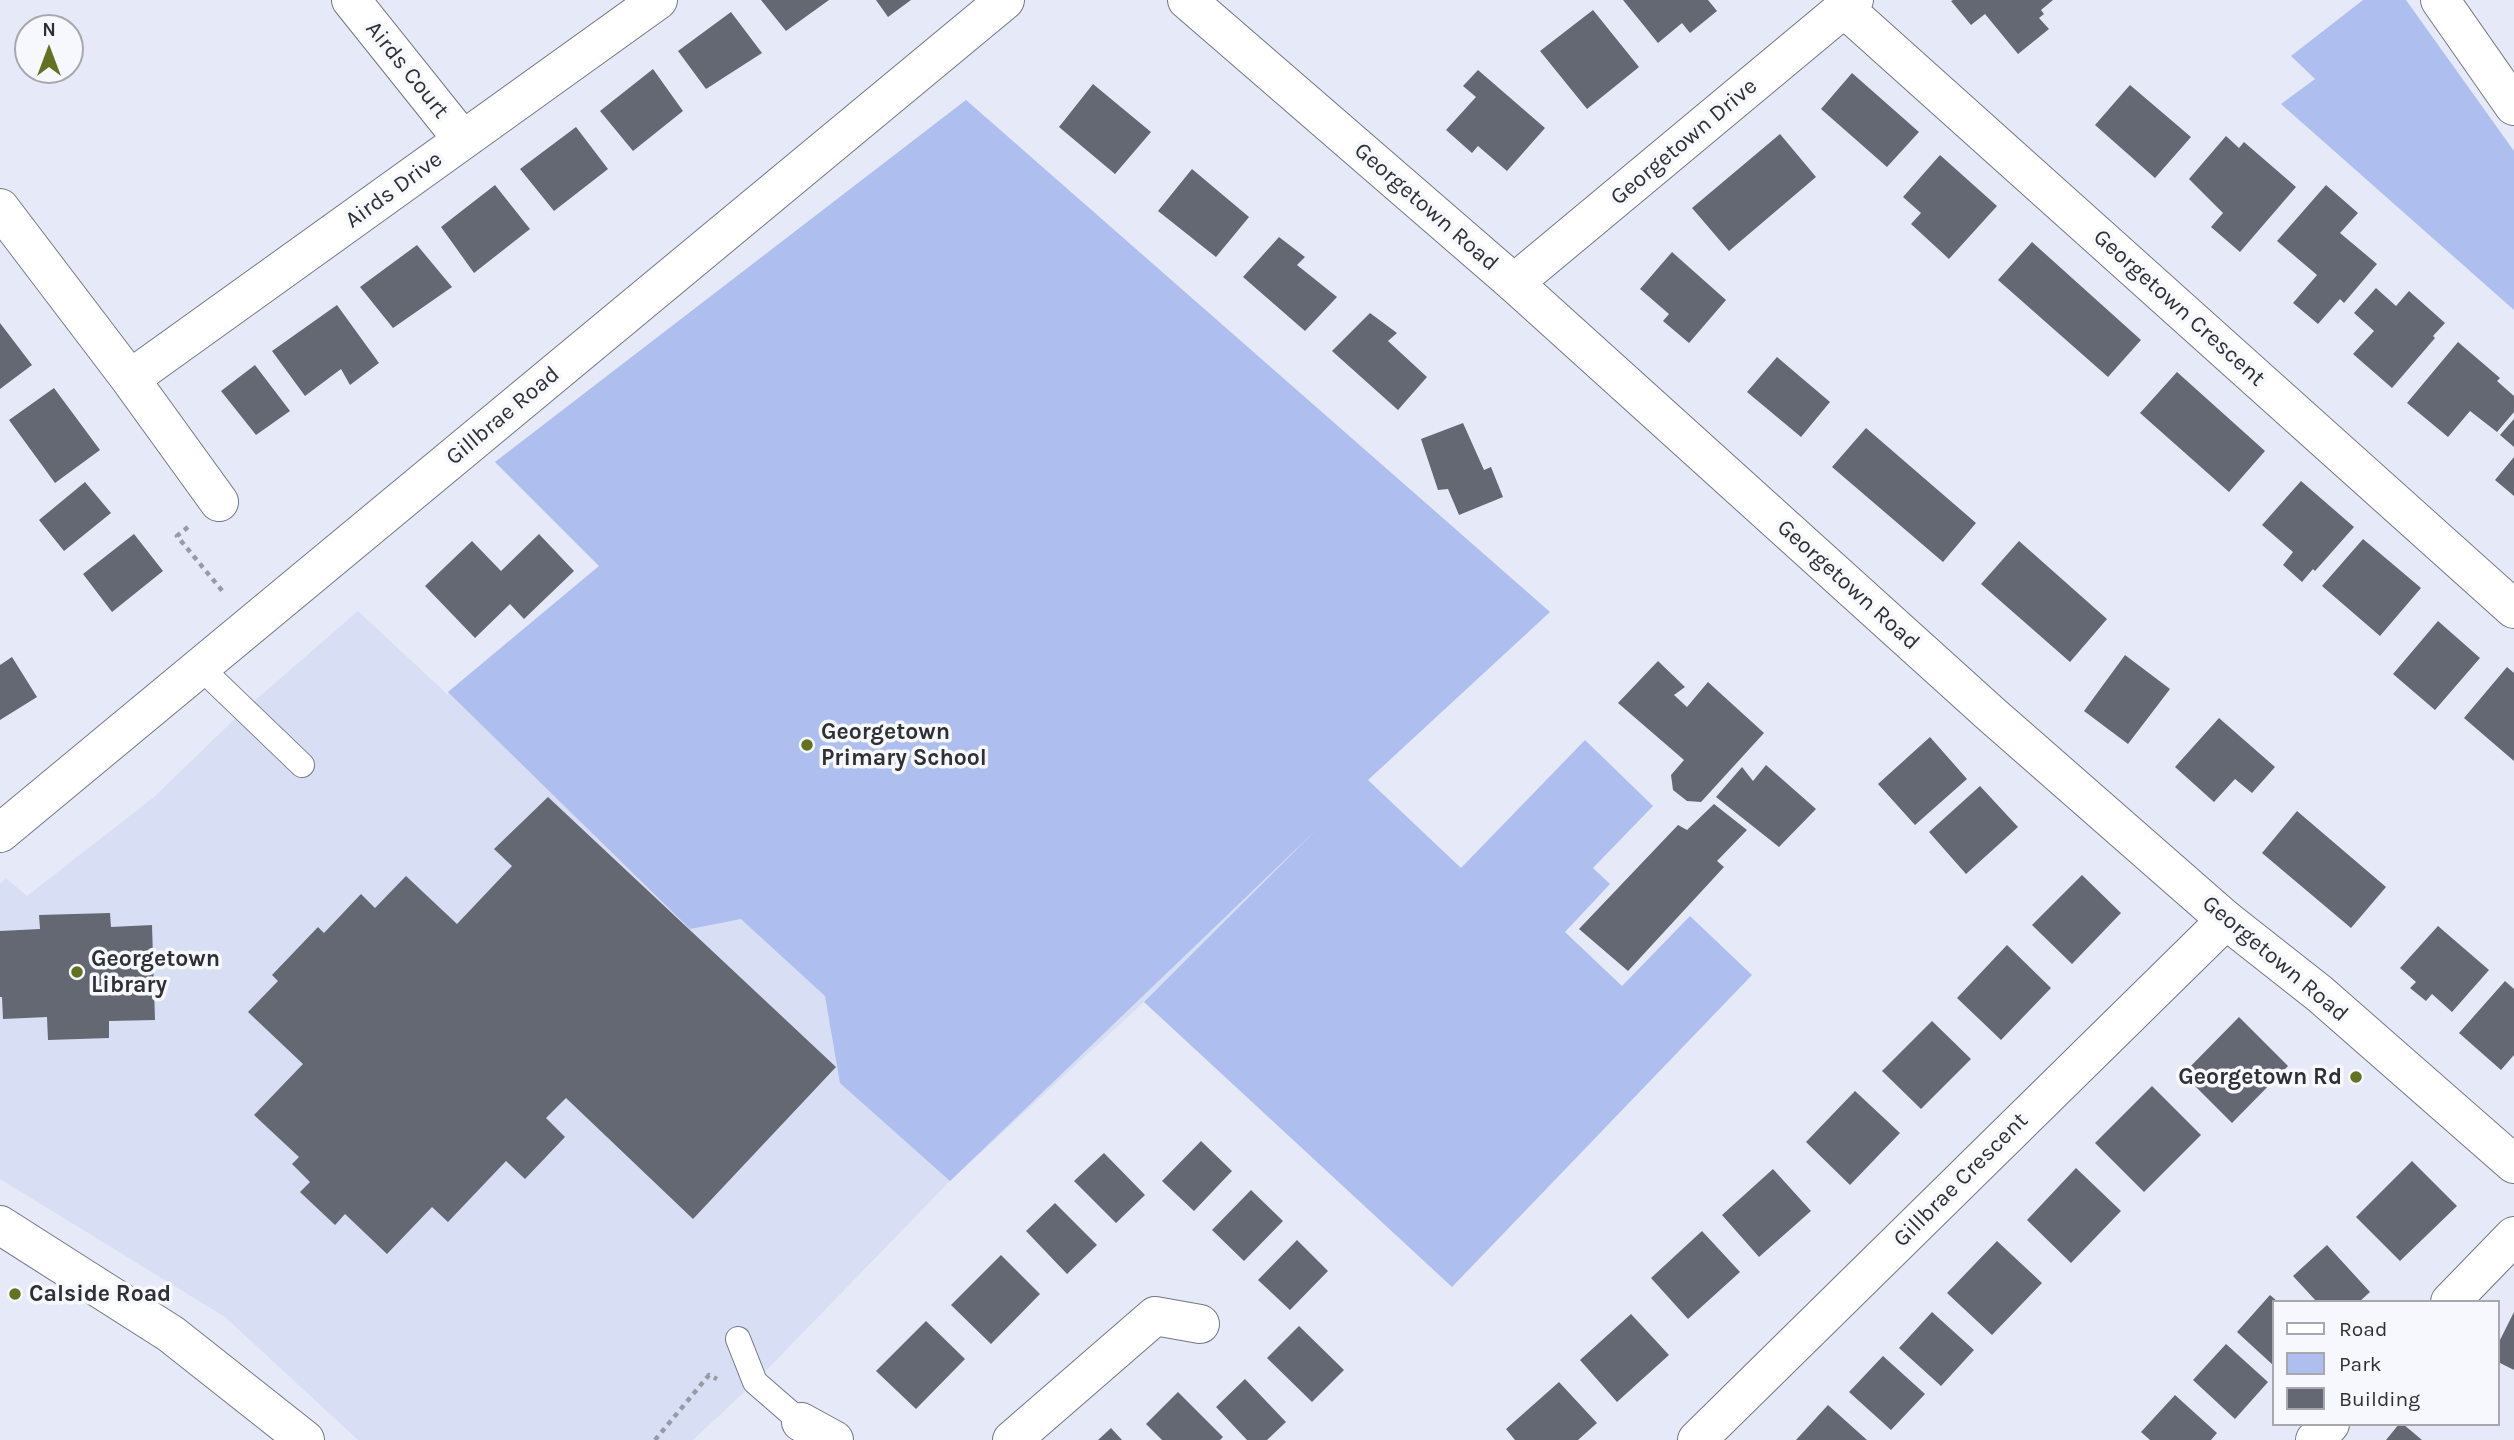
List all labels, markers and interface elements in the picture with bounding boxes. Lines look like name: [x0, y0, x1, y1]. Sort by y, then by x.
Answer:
north arrow: [14, 14, 84, 84]
street label: Airds Court: [359, 16, 455, 124]
text: N: [42, 19, 56, 41]
street label: Georgetown Drive: [1605, 73, 1763, 211]
street label: Georgetown Road: [1348, 137, 1504, 277]
street label: Airds Drive: [340, 146, 448, 234]
street label: Georgetown Crescent: [2087, 224, 2271, 392]
street label: Gillbrae Road: [441, 361, 565, 471]
street label: Georgetown Road: [1771, 514, 1925, 656]
place label: Georgetown Primary School: [821, 718, 987, 772]
marker: Georgetown Primary School: [799, 737, 815, 753]
street label: Georgetown Road: [2196, 890, 2354, 1028]
place label: Georgetown Library: [91, 945, 220, 999]
marker: Georgetown Library: [69, 964, 85, 980]
place label: Georgetown Rd: [2178, 1063, 2342, 1091]
marker: Georgetown Rd: [2348, 1069, 2364, 1085]
street label: Gillbrae Crescent: [1888, 1107, 2034, 1253]
place label: Calside Road: [29, 1280, 171, 1308]
marker: Calside Road: [7, 1286, 23, 1302]
legend: [2272, 1300, 2500, 1426]
text: Road: [2339, 1317, 2387, 1341]
text: Park: [2339, 1352, 2382, 1376]
text: Building: [2339, 1387, 2420, 1411]

